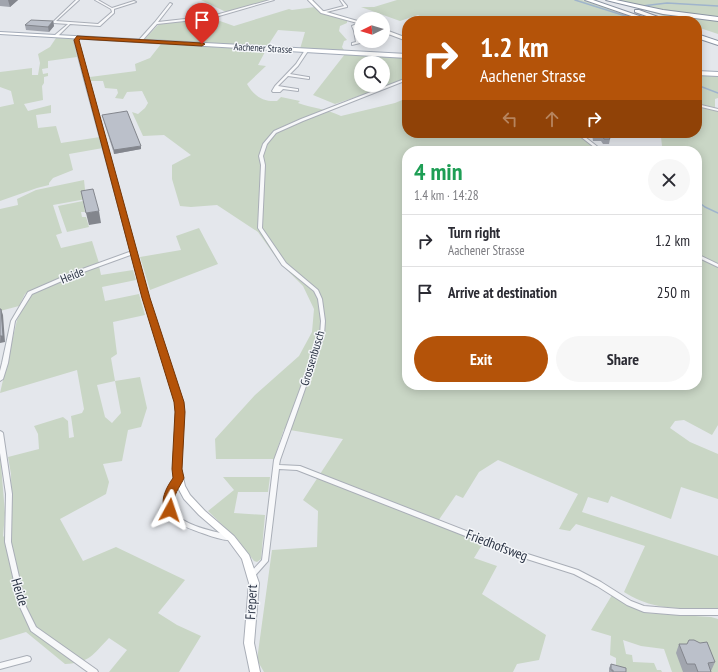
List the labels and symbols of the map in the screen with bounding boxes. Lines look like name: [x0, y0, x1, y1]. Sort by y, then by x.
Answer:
pin: [185, 3, 219, 44]
north arrow: [354, 12, 390, 48]
street label: Aachener Strasse: [233, 40, 293, 56]
street label: Heide: [58, 264, 86, 286]
street label: Grossenbusch: [297, 329, 327, 387]
position arrow: [149, 489, 191, 531]
street label: Friedhofsweg: [464, 525, 530, 565]
street label: Heide: [7, 576, 33, 608]
street label: Frepert: [241, 584, 261, 620]

